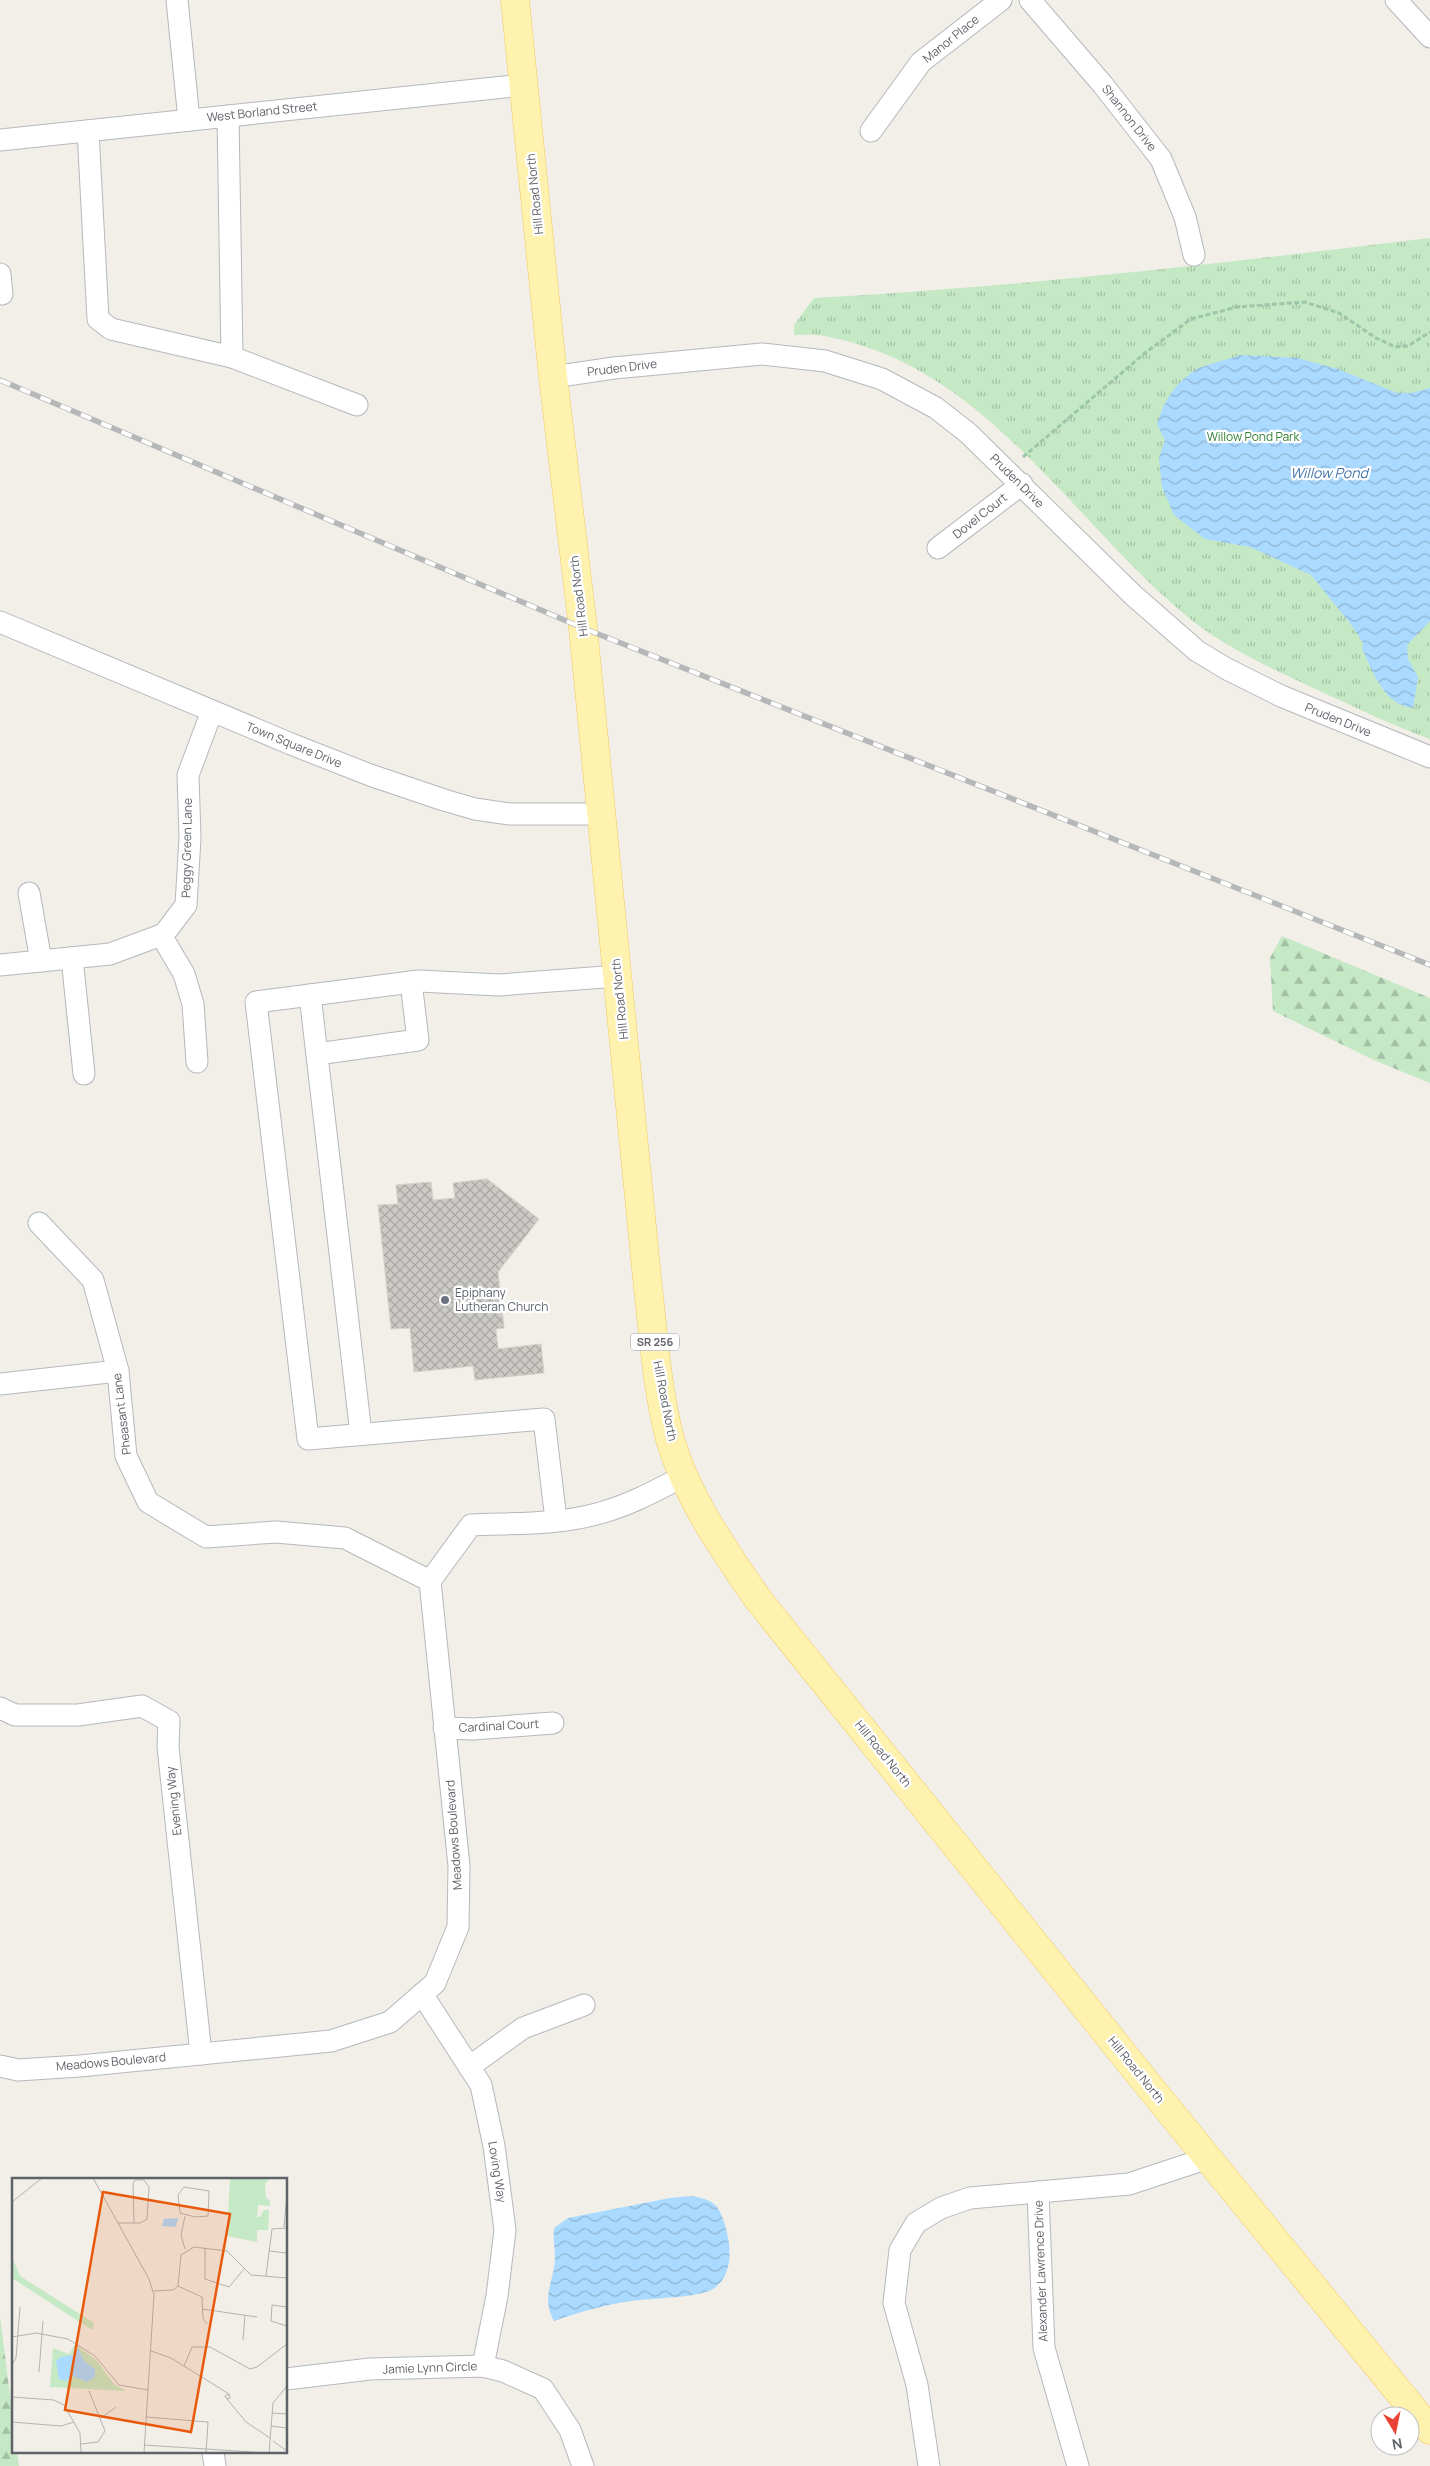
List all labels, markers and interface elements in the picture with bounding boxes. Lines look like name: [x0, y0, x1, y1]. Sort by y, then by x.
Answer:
street label: Manor Place: [919, 11, 982, 67]
street label: Shannon Drive: [1098, 81, 1161, 154]
street label: West Borland Street: [206, 97, 318, 126]
street label: Hill Road North: [522, 153, 547, 235]
street label: Pruden Drive: [586, 355, 658, 380]
park label: Willow Pond Park: [1207, 428, 1300, 445]
street label: Pruden Drive: [987, 450, 1048, 511]
water label: Willow Pond: [1290, 463, 1369, 482]
street label: Dovel Court: [949, 489, 1011, 542]
street label: Hill Road North: [565, 555, 592, 638]
street label: Pruden Drive: [1302, 699, 1374, 741]
street label: Town Square Drive: [244, 718, 345, 771]
street label: Peggy Green Lane: [177, 798, 196, 898]
street label: Hill Road North: [607, 958, 632, 1040]
place label: Epiphany Lutheran Church: [455, 1284, 548, 1315]
marker: Epiphany Lutheran Church: [439, 1294, 451, 1306]
road number: SR 256: [631, 1334, 679, 1350]
street label: Hill Road North: [649, 1359, 682, 1442]
street label: Pheasant Lane: [108, 1372, 135, 1456]
street label: Cardinal Court: [458, 1715, 540, 1736]
street label: Hill Road North: [851, 1717, 916, 1791]
street label: Evening Way: [161, 1765, 186, 1836]
street label: Meadows Boulevard: [441, 1779, 466, 1891]
street label: Hill Road North: [1104, 2033, 1169, 2107]
street label: Meadows Boulevard: [55, 2048, 167, 2075]
street label: Loving Way: [484, 2140, 511, 2204]
inset map: [12, 2178, 288, 2454]
street label: Alexander Lawrence Drive: [1030, 2200, 1051, 2342]
street label: Jamie Lynn Circle: [382, 2357, 478, 2378]
north arrow: [1370, 2406, 1420, 2456]
text: N: [1391, 2434, 1404, 2455]

